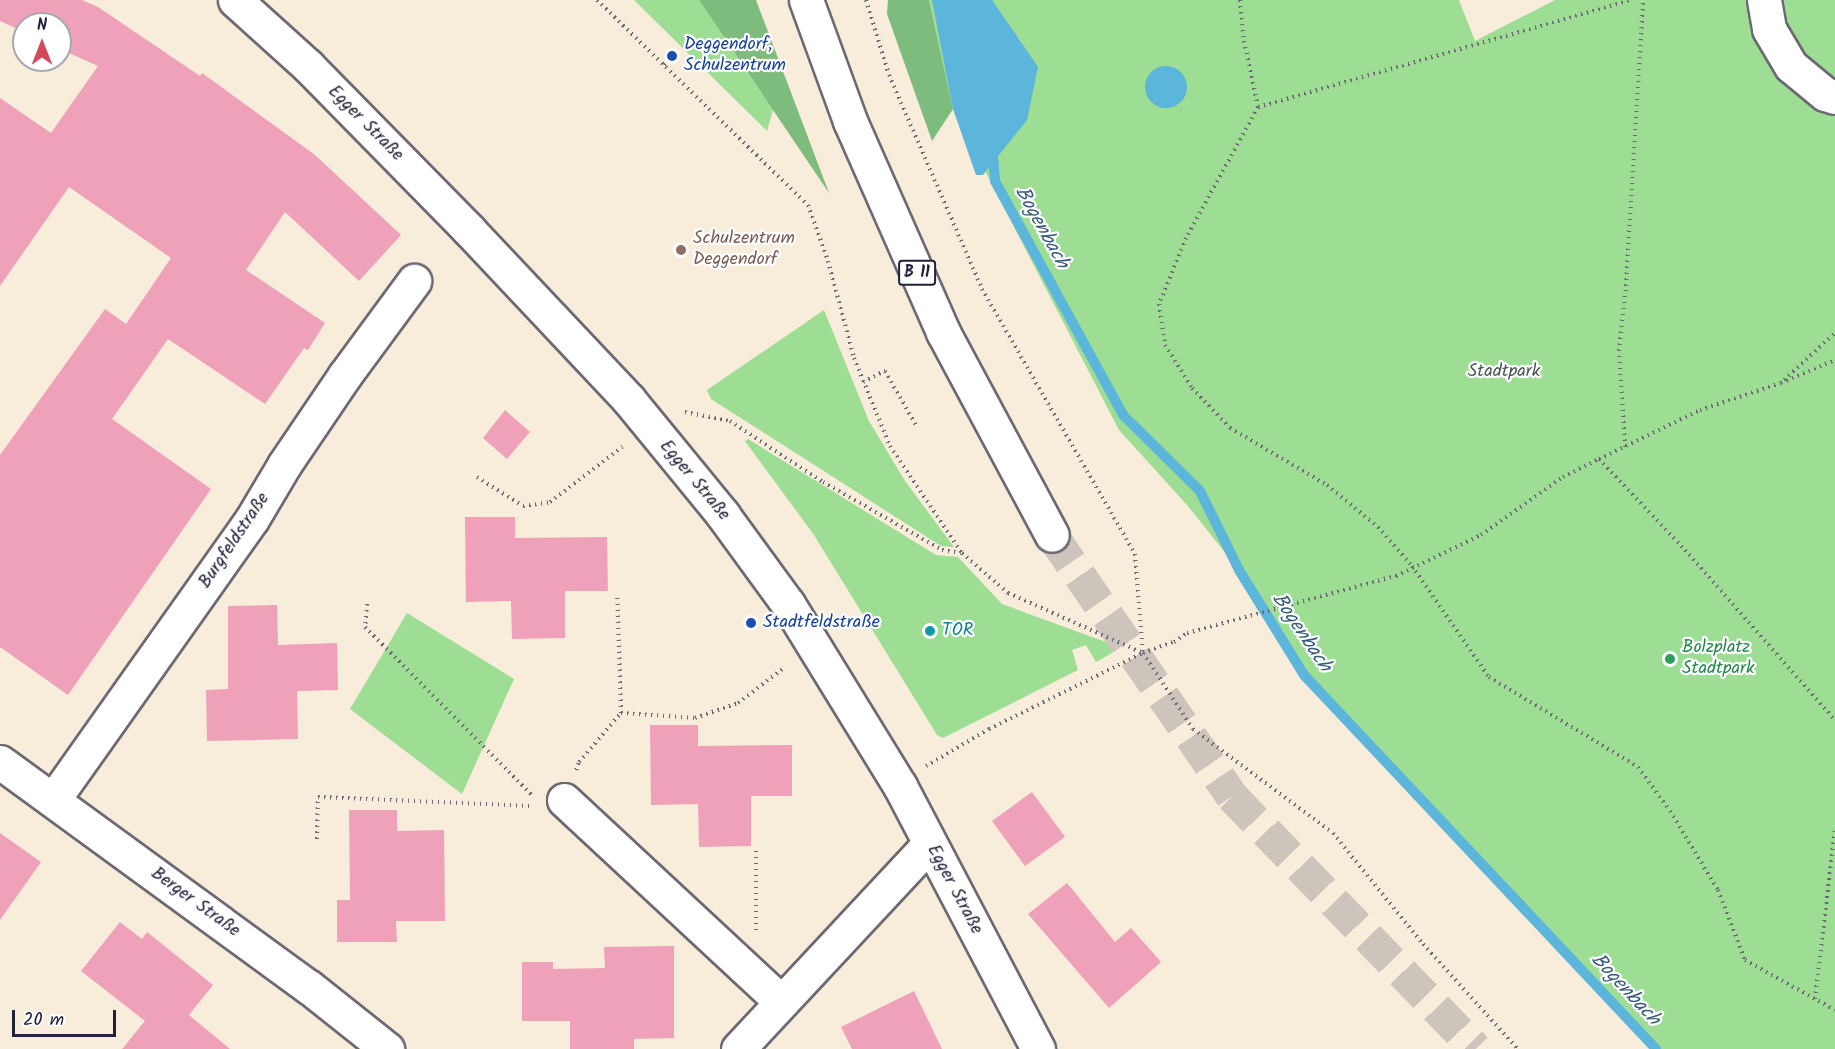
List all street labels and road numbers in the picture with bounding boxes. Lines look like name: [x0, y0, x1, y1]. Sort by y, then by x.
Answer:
street label: Egger Straße: [323, 82, 407, 166]
road number: B 11: [898, 260, 936, 286]
street label: Egger Straße: [654, 436, 734, 526]
street label: Burgfeldstraße: [195, 489, 275, 593]
street label: Egger Straße: [921, 841, 987, 939]
street label: Berger Straße: [146, 863, 244, 943]

